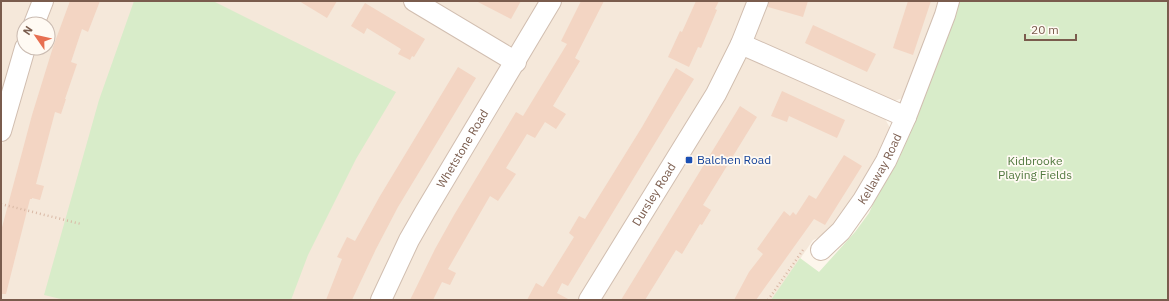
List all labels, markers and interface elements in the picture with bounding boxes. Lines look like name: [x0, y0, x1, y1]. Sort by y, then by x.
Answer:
north arrow: [16, 16, 56, 56]
scale bar: [1025, 16, 1076, 42]
text: 20 m: [1031, 22, 1059, 37]
text: N: [20, 23, 36, 38]
street label: Whetstone Road: [433, 107, 492, 191]
street label: Kellaway Road: [854, 131, 905, 207]
place label: Balchen Road: [697, 152, 771, 167]
park label: Kidbrooke Playing Fields: [998, 153, 1072, 182]
marker: Balchen Road: [684, 155, 694, 165]
street label: Dursley Road: [629, 160, 679, 229]

